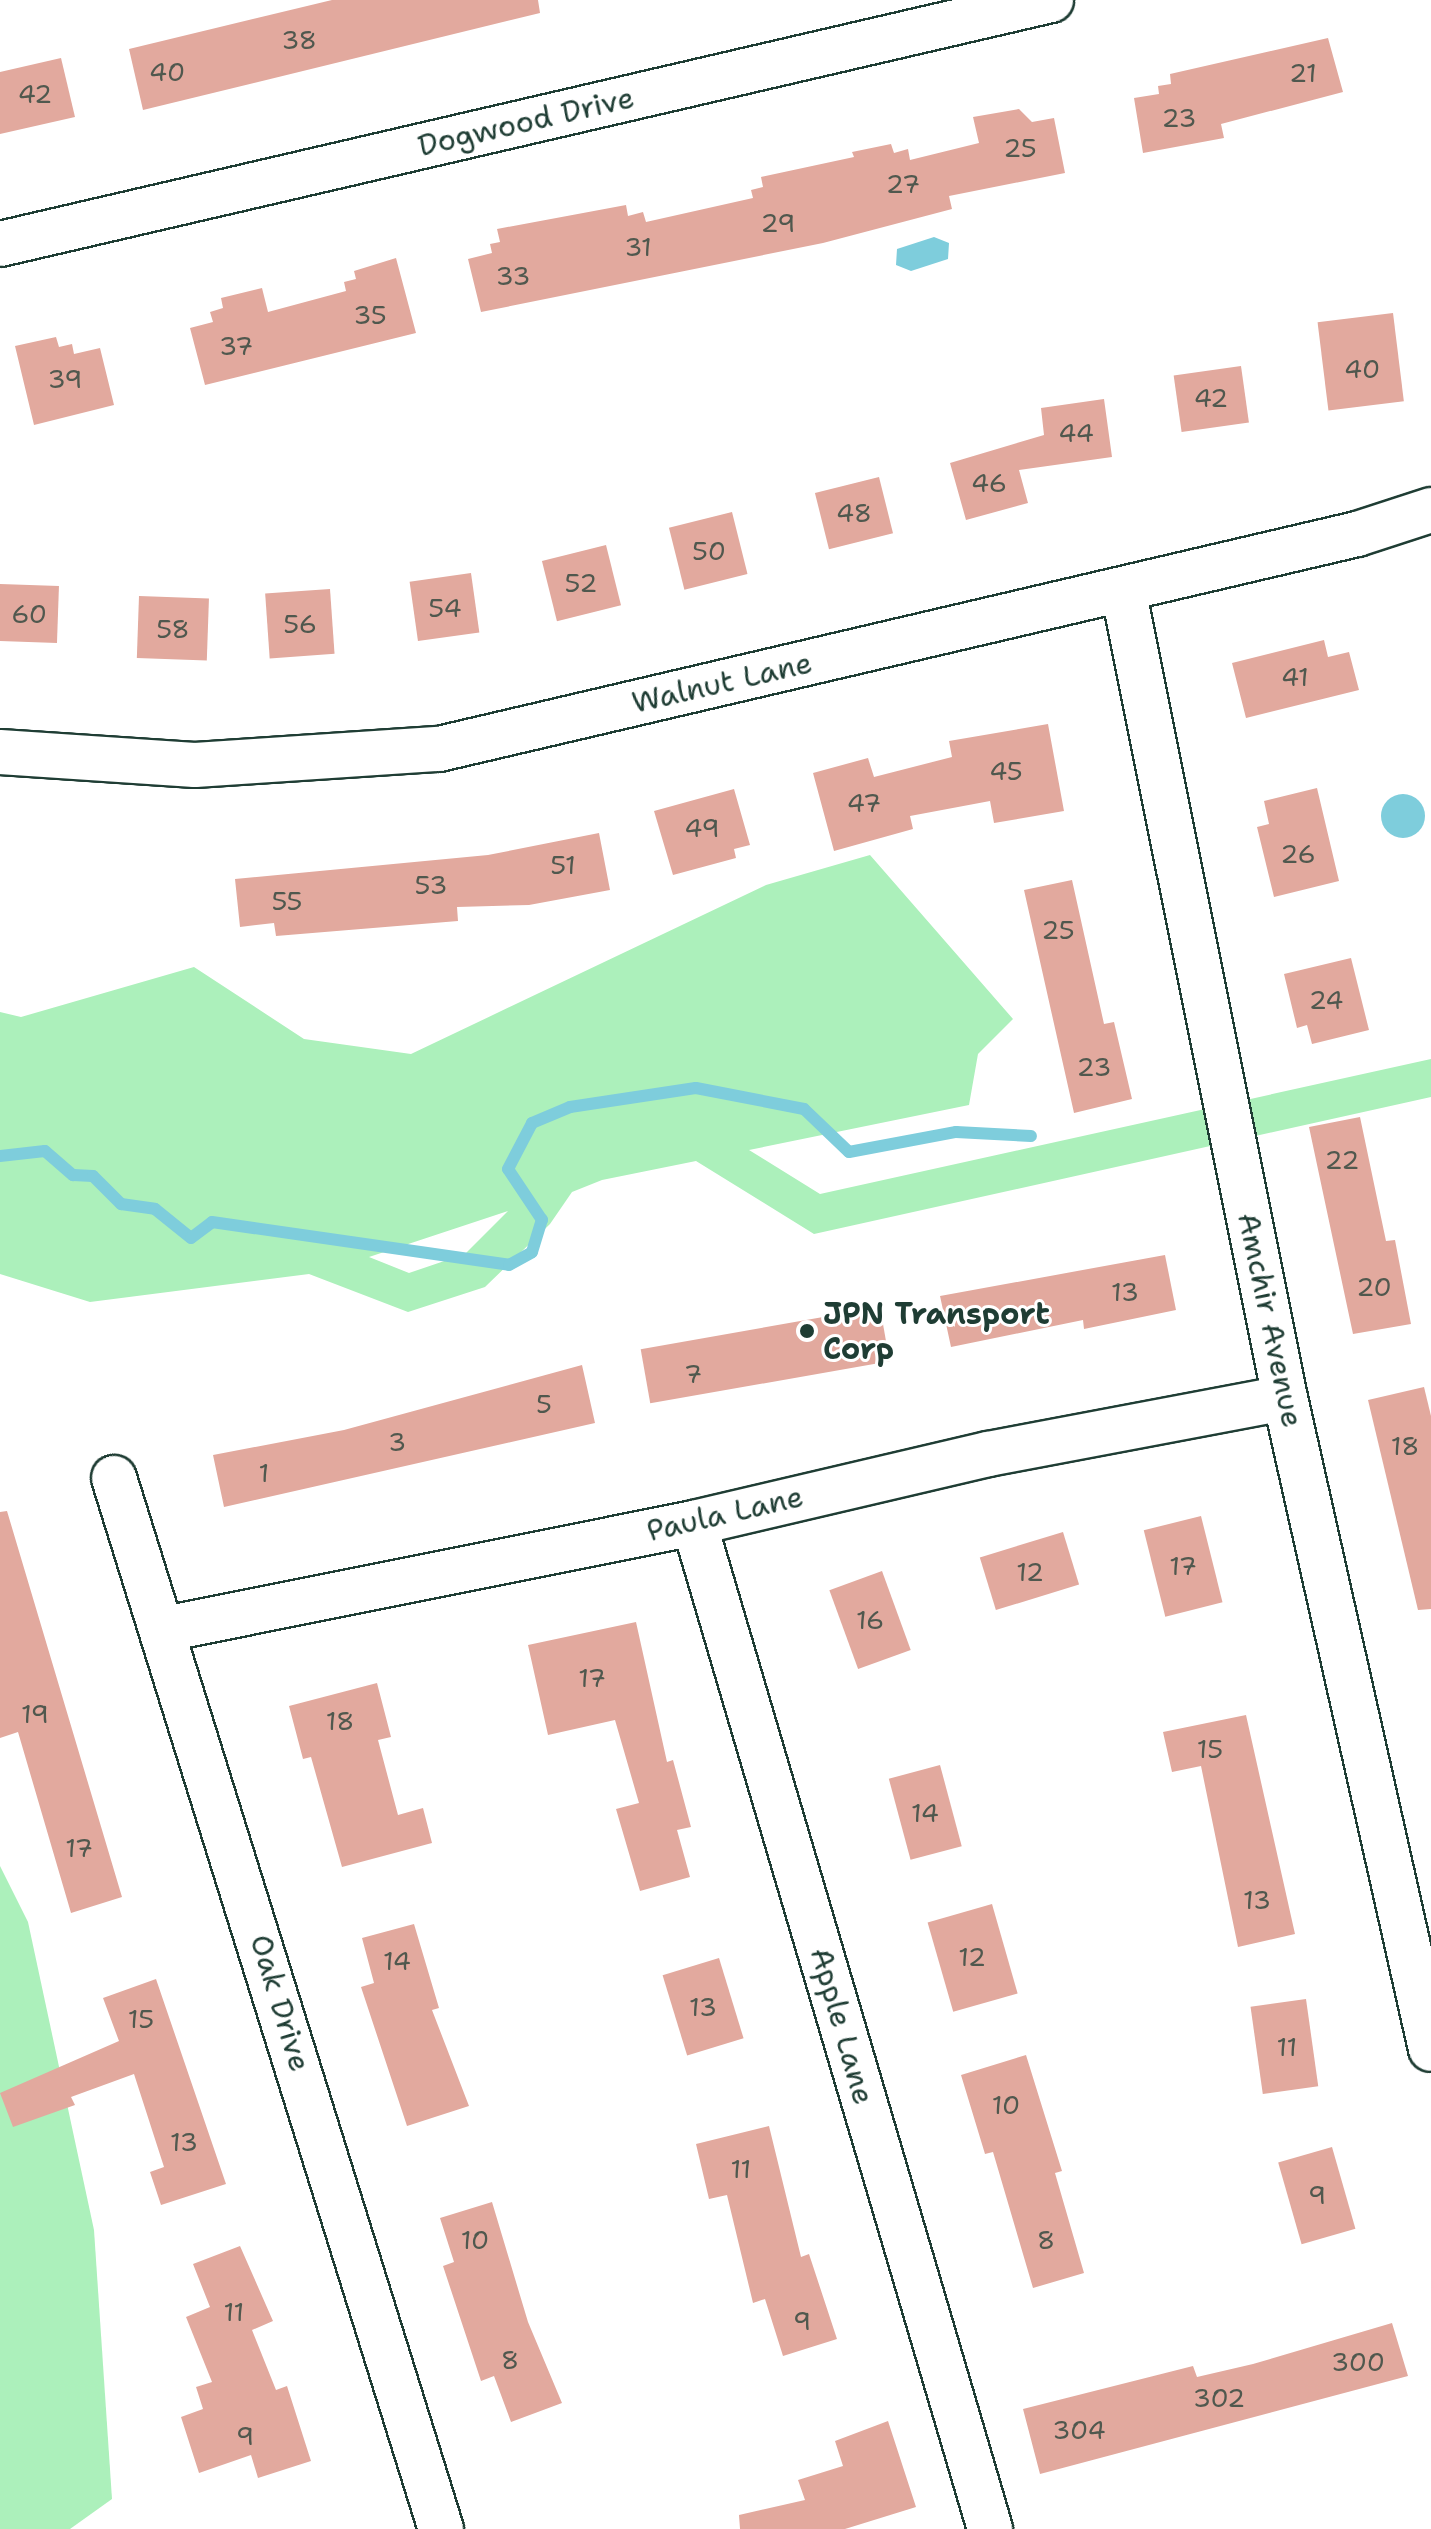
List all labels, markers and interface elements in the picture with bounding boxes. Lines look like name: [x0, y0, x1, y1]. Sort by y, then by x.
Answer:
house number: 38: [281, 24, 317, 56]
house number: 40: [149, 56, 185, 88]
house number: 21: [1289, 57, 1317, 89]
house number: 42: [18, 78, 52, 110]
street label: Dogwood Drive: [414, 80, 638, 164]
house number: 23: [1161, 102, 1197, 134]
house number: 25: [1003, 132, 1037, 164]
house number: 27: [886, 168, 920, 200]
house number: 29: [760, 207, 796, 239]
house number: 31: [624, 231, 652, 263]
house number: 33: [496, 260, 530, 292]
house number: 35: [353, 299, 387, 331]
house number: 37: [219, 330, 253, 362]
house number: 40: [1344, 353, 1380, 385]
house number: 39: [48, 363, 82, 395]
house number: 42: [1194, 382, 1228, 414]
house number: 44: [1058, 417, 1094, 449]
house number: 46: [971, 467, 1007, 499]
house number: 48: [836, 497, 872, 529]
house number: 50: [692, 535, 726, 567]
house number: 52: [565, 567, 597, 599]
house number: 54: [428, 592, 462, 624]
house number: 60: [11, 598, 47, 630]
house number: 56: [283, 608, 317, 640]
house number: 58: [156, 613, 190, 645]
street label: Walnut Lane: [628, 645, 816, 721]
house number: 41: [1281, 661, 1309, 693]
house number: 45: [989, 755, 1023, 787]
house number: 47: [847, 787, 881, 819]
house number: 49: [684, 812, 720, 844]
house number: 26: [1280, 838, 1316, 870]
house number: 51: [550, 849, 576, 881]
house number: 53: [415, 869, 447, 901]
house number: 55: [271, 885, 303, 917]
house number: 25: [1041, 914, 1075, 946]
house number: 24: [1309, 984, 1343, 1016]
house number: 23: [1076, 1051, 1112, 1083]
house number: 22: [1324, 1144, 1360, 1176]
street label: Amchir Avenue: [1230, 1209, 1310, 1431]
house number: 20: [1356, 1271, 1392, 1303]
house number: 13: [1111, 1276, 1139, 1308]
place label: JPN Transport Corp: [823, 1296, 1050, 1366]
marker: JPN Transport Corp: [798, 1322, 816, 1340]
house number: 7: [684, 1358, 702, 1390]
house number: 5: [536, 1388, 552, 1420]
house number: 3: [388, 1426, 406, 1458]
house number: 18: [1391, 1430, 1419, 1462]
house number: 1: [259, 1457, 269, 1489]
street label: Paula Lane: [643, 1479, 807, 1549]
house number: 17: [1169, 1550, 1197, 1582]
house number: 12: [1016, 1556, 1044, 1588]
house number: 16: [856, 1604, 884, 1636]
house number: 17: [578, 1662, 606, 1694]
house number: 19: [21, 1698, 49, 1730]
house number: 18: [326, 1705, 354, 1737]
house number: 15: [1197, 1733, 1223, 1765]
house number: 14: [911, 1797, 939, 1829]
house number: 17: [65, 1832, 93, 1864]
house number: 13: [1243, 1884, 1271, 1916]
street label: Oak Drive: [242, 1930, 318, 2076]
house number: 12: [958, 1941, 986, 1973]
street label: Apple Lane: [802, 1943, 882, 2109]
house number: 14: [383, 1945, 411, 1977]
house number: 13: [689, 1991, 717, 2023]
house number: 15: [128, 2003, 154, 2035]
house number: 11: [1277, 2031, 1297, 2063]
house number: 10: [992, 2089, 1020, 2121]
house number: 13: [170, 2126, 198, 2158]
house number: 11: [731, 2153, 751, 2185]
house number: 9: [1308, 2179, 1326, 2211]
house number: 10: [461, 2224, 489, 2256]
house number: 8: [1037, 2224, 1055, 2256]
house number: 11: [224, 2296, 244, 2328]
house number: 9: [793, 2305, 811, 2337]
house number: 8: [501, 2344, 519, 2376]
house number: 300: [1331, 2346, 1385, 2378]
house number: 302: [1193, 2382, 1245, 2414]
house number: 304: [1052, 2414, 1106, 2446]
house number: 9: [236, 2420, 254, 2452]

